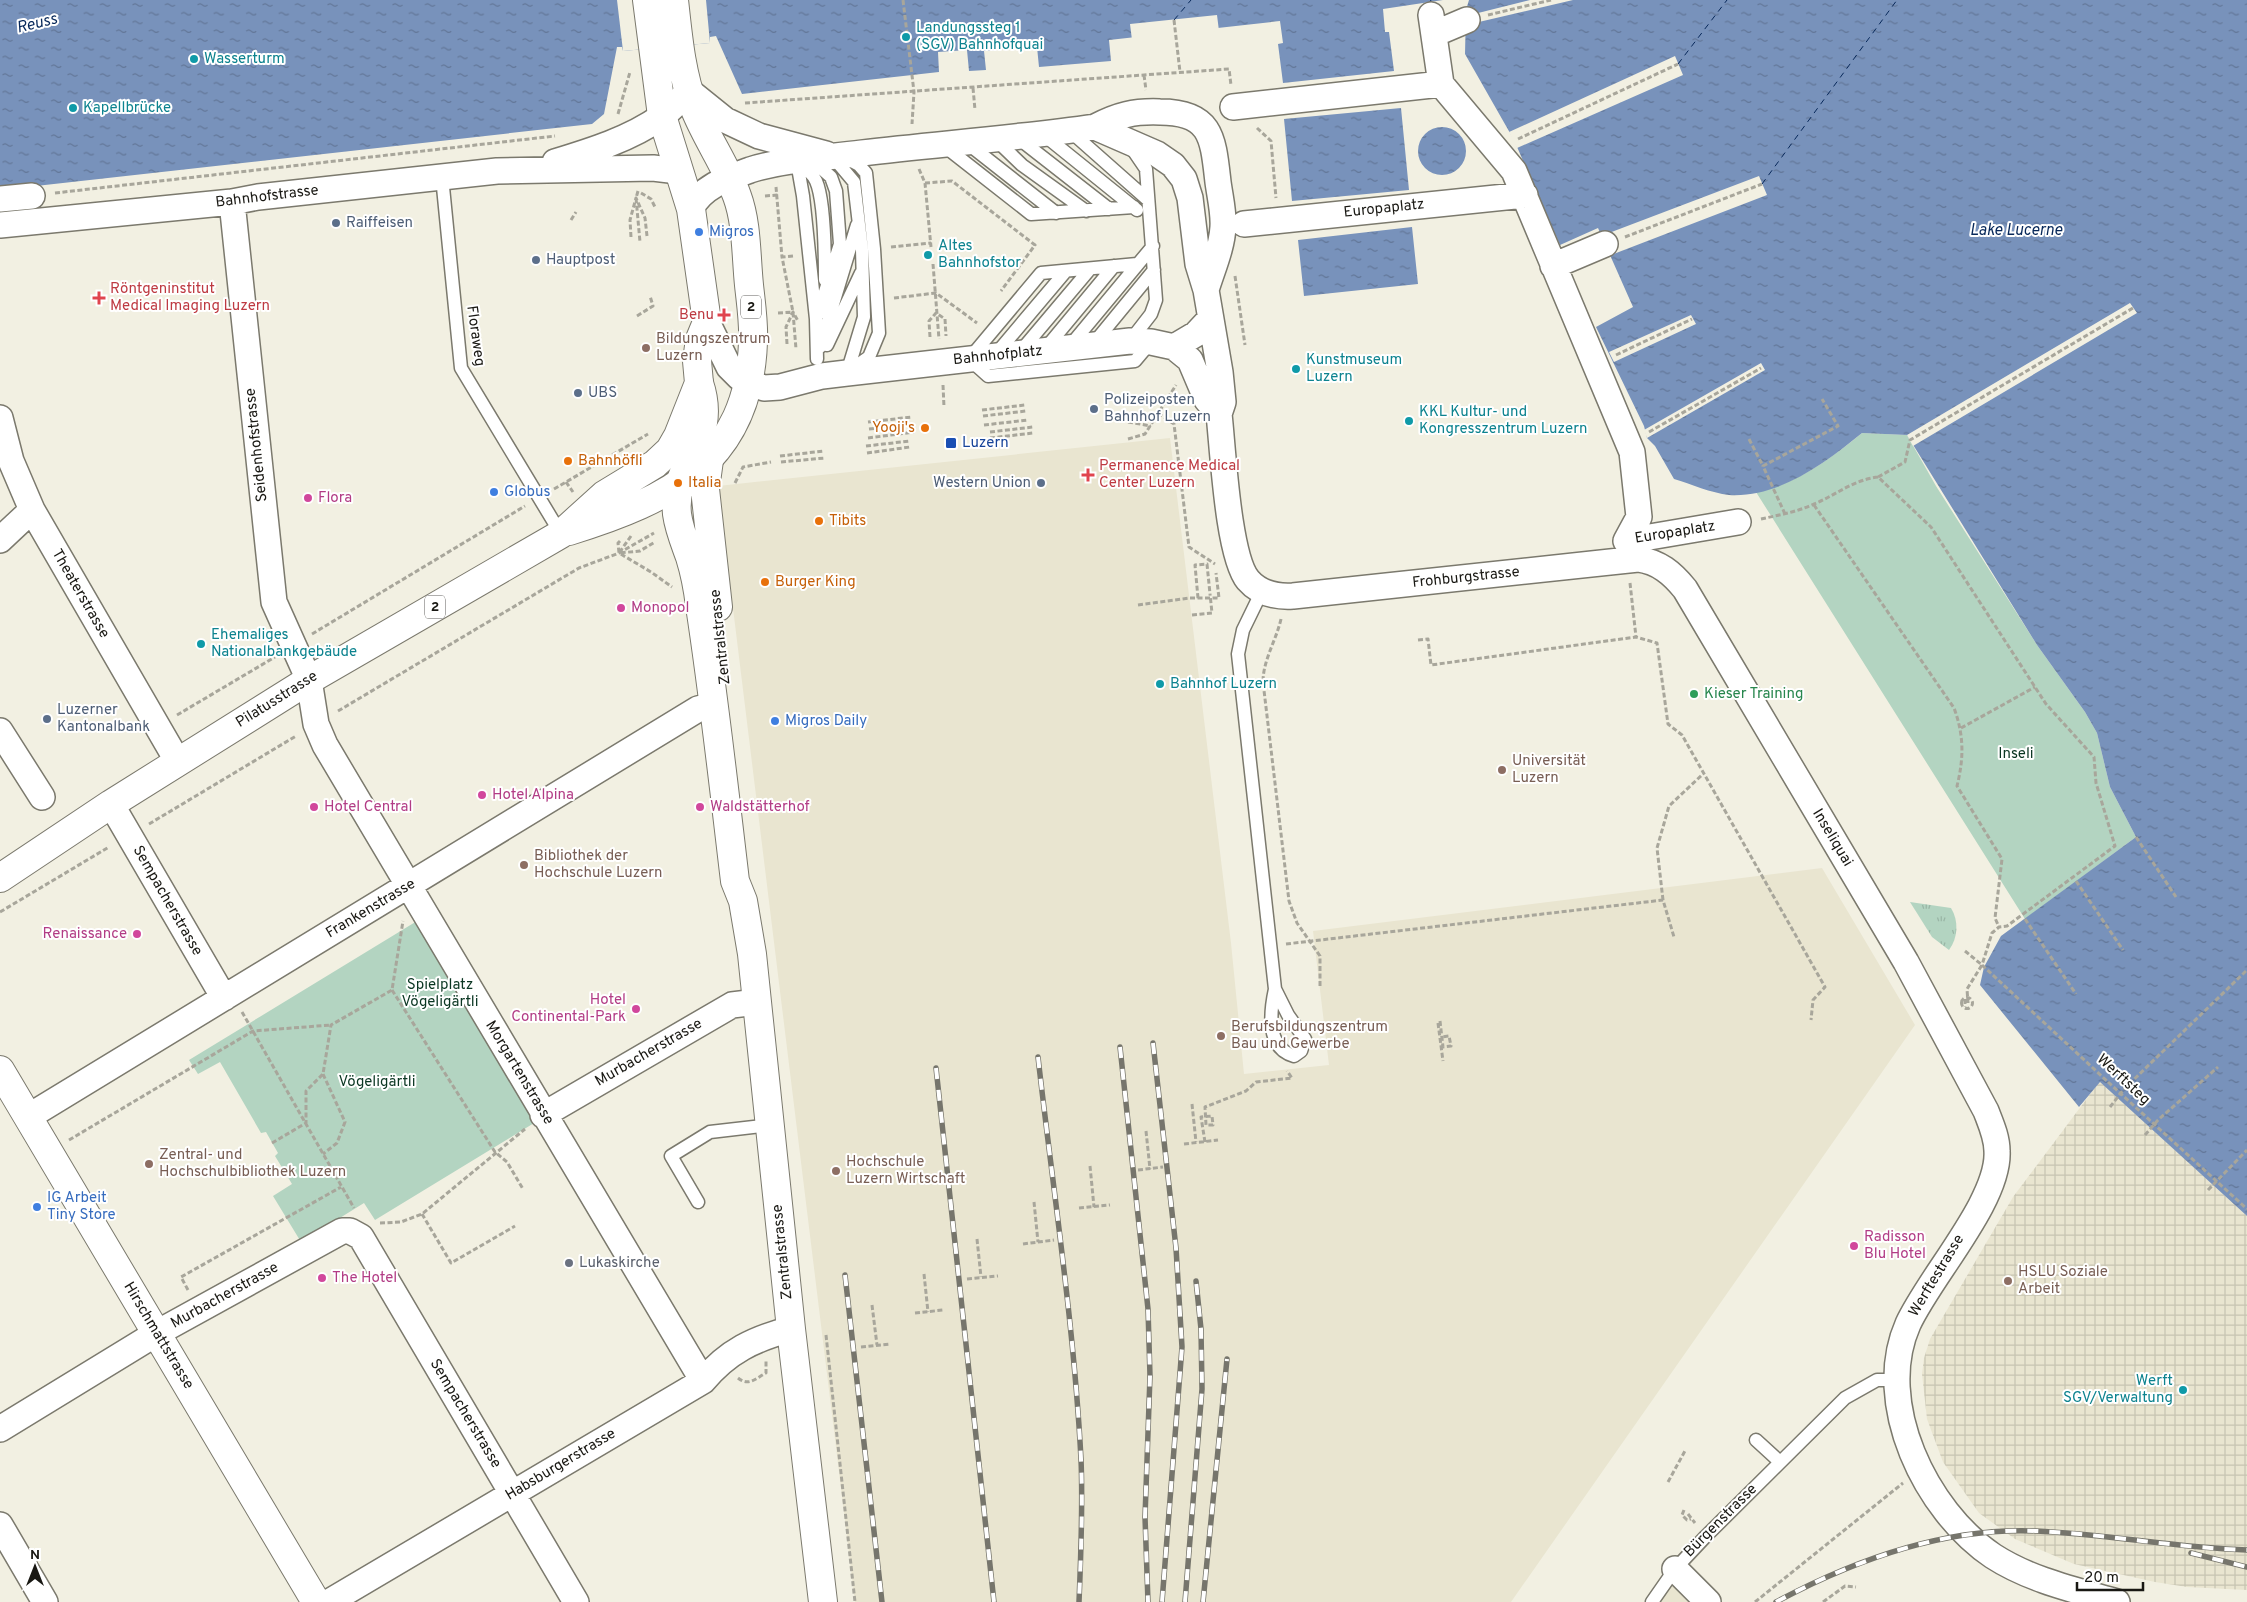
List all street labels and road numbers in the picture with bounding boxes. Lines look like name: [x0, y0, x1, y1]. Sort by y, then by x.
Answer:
street label: Bahnhofstrasse: [214, 181, 320, 213]
street label: Europaplatz: [1343, 195, 1425, 223]
road number: 2: [741, 296, 761, 318]
street label: Floraweg: [461, 304, 489, 368]
street label: Bahnhofplatz: [952, 342, 1044, 370]
street label: Seidenhofstrasse: [242, 387, 272, 503]
street label: Europaplatz: [1633, 517, 1717, 549]
street label: Theaterstrasse: [47, 546, 113, 642]
street label: Frohburgstrasse: [1411, 563, 1521, 593]
street label: Zentralstrasse: [707, 588, 735, 686]
road number: 2: [425, 596, 445, 618]
street label: Pilatusstrasse: [233, 667, 321, 733]
street label: Inseliquai: [1807, 806, 1857, 870]
street label: Sempacherstrasse: [128, 843, 206, 959]
street label: Frankenstrasse: [323, 875, 419, 943]
street label: Murbacherstrasse: [592, 1015, 706, 1091]
street label: Morgartenstrasse: [480, 1017, 558, 1129]
street label: Werftsteg: [2092, 1050, 2154, 1110]
street label: Zentralstrasse: [769, 1203, 797, 1301]
street label: Werftestrasse: [1905, 1232, 1969, 1320]
street label: Murbacherstrasse: [168, 1258, 282, 1334]
street label: Hirschmattstrasse: [118, 1279, 198, 1393]
street label: Sempacherstrasse: [425, 1356, 505, 1472]
street label: Habsburgerstrasse: [502, 1425, 620, 1505]
street label: Bürgenstrasse: [1680, 1480, 1762, 1562]

